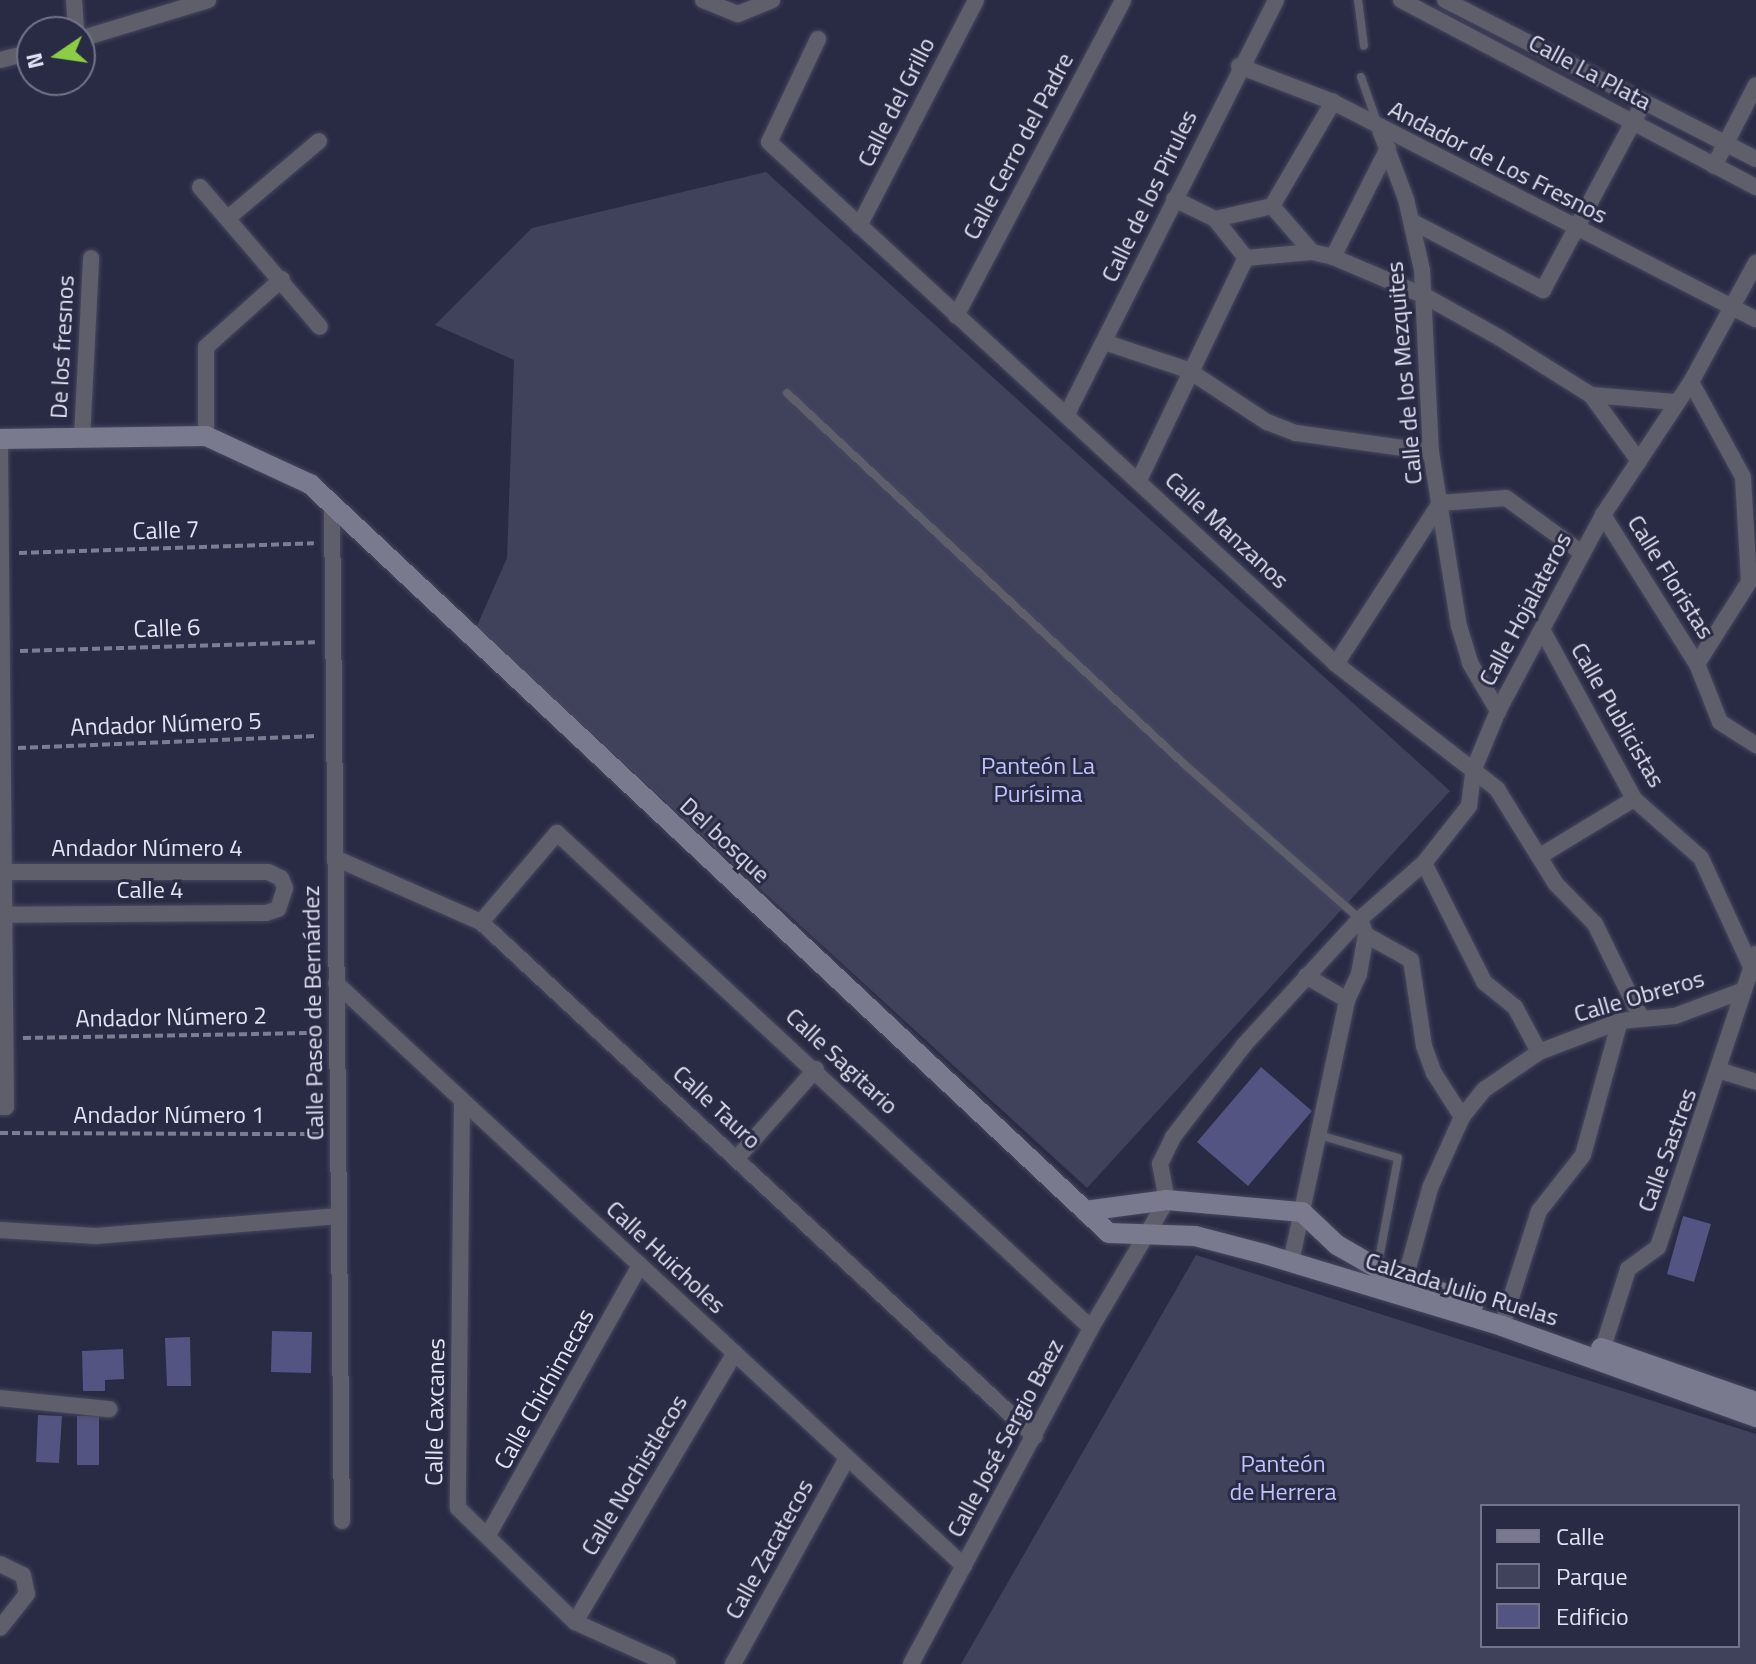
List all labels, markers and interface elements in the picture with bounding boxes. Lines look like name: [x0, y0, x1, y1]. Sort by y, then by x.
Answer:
north arrow: [16, 16, 96, 96]
street label: Calle La Plata: [1524, 28, 1656, 116]
street label: Calle del Grillo: [851, 33, 941, 171]
street label: Calle Cerro del Padre: [957, 48, 1079, 244]
text: N: [16, 50, 53, 72]
street label: Andador de Los Fresnos: [1384, 94, 1612, 230]
street label: Calle de los Pirules: [1095, 105, 1203, 287]
street label: Calle de los Mezquites: [1380, 260, 1428, 486]
street label: De los fresnos: [44, 275, 80, 419]
street label: Calle Manzanos: [1159, 465, 1295, 595]
street label: Calle Floristas: [1621, 510, 1721, 644]
street label: Calle 7: [132, 514, 200, 546]
street label: Calle Hojalateros: [1472, 527, 1578, 691]
street label: Calle 6: [133, 612, 201, 644]
street label: Calle Publicistas: [1565, 637, 1671, 793]
street label: Andador Número 5: [70, 706, 262, 742]
park label: Panteón La Purísima: [981, 752, 1095, 808]
street label: Del bosque: [674, 791, 776, 889]
street label: Andador Número 4: [51, 834, 243, 862]
street label: Calle 4: [116, 876, 184, 904]
street label: Calle Paseo de Bernárdez: [296, 885, 330, 1141]
street label: Calle Obreros: [1571, 964, 1707, 1028]
street label: Andador Número 2: [75, 1001, 267, 1033]
street label: Calle Sagitario: [780, 1002, 904, 1120]
street label: Calle Tauro: [667, 1059, 767, 1155]
street label: Calle Sastres: [1631, 1084, 1703, 1216]
street label: Andador Número 1: [73, 1101, 265, 1129]
street label: Calle Huicholes: [600, 1194, 732, 1320]
street label: Calzada Julio Ruelas: [1362, 1246, 1562, 1332]
street label: Calle Chichimecas: [488, 1304, 600, 1474]
street label: Calle José Sergio Baez: [941, 1334, 1069, 1542]
street label: Calle Caxcanes: [419, 1338, 451, 1486]
street label: Calle Nochistlecos: [575, 1389, 693, 1561]
park label: Panteón de Herrera: [1229, 1450, 1337, 1506]
street label: Calle Zacatecos: [719, 1474, 819, 1624]
legend: [1480, 1504, 1740, 1648]
text: Calle: [1556, 1518, 1604, 1554]
text: Parque: [1556, 1558, 1628, 1594]
text: Edificio: [1556, 1598, 1629, 1634]

